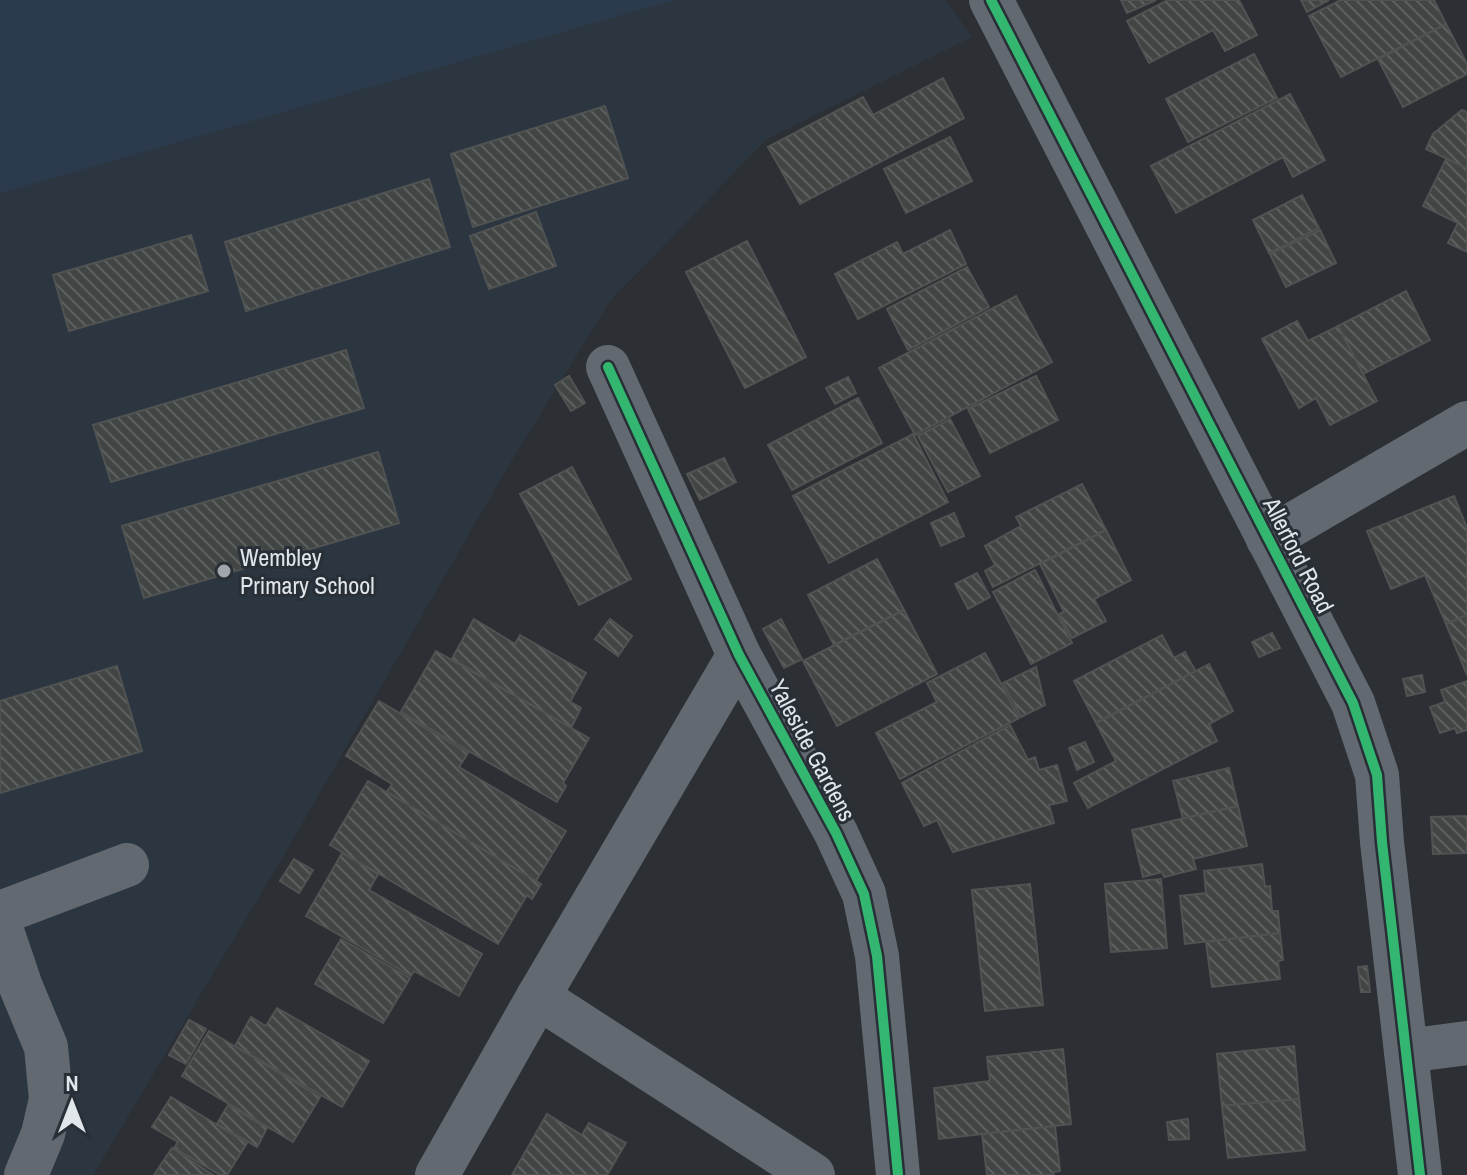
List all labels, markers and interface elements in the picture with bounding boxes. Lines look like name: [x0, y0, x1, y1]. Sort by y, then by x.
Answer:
street label: Allerford Road: [1256, 491, 1342, 618]
place label: Wembley Primary School: [240, 541, 375, 601]
marker: Wembley Primary School: [215, 562, 233, 580]
street label: Yaleside Gardens: [762, 674, 864, 826]
north arrow: [32, 1063, 112, 1143]
text: N: [65, 1068, 79, 1098]

